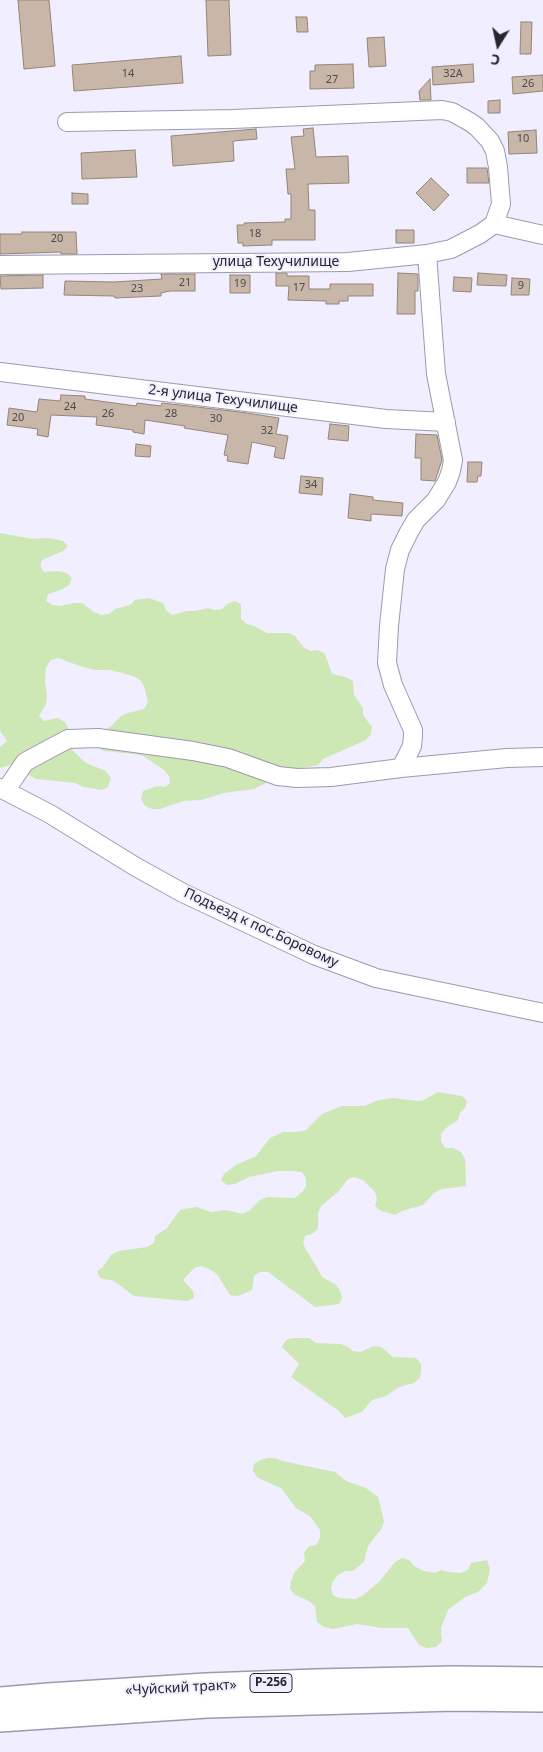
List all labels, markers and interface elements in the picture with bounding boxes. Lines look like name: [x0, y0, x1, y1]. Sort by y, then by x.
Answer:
north arrow: [473, 20, 523, 70]
text: С: [489, 50, 501, 70]
house number: 14: [122, 67, 134, 81]
house number: 32А: [443, 67, 463, 81]
house number: 27: [326, 73, 338, 87]
house number: 26: [522, 77, 534, 91]
house number: 10: [517, 132, 529, 146]
house number: 18: [249, 227, 261, 241]
house number: 20: [51, 232, 63, 246]
street label: улица Техучилище: [213, 254, 339, 270]
house number: 21: [179, 276, 191, 290]
house number: 19: [234, 277, 246, 291]
house number: 9: [518, 279, 524, 293]
house number: 17: [293, 281, 305, 295]
house number: 23: [131, 282, 143, 296]
street label: 2-я улица Техучилище: [147, 381, 299, 417]
house number: 24: [64, 400, 76, 414]
house number: 26: [102, 407, 114, 421]
house number: 28: [165, 407, 177, 421]
house number: 20: [12, 411, 24, 425]
house number: 30: [210, 412, 222, 426]
house number: 32: [261, 424, 273, 438]
house number: 34: [305, 478, 317, 492]
street label: Подъезд к пос.Боровому: [181, 885, 341, 971]
road number: Р-256: [250, 1674, 292, 1692]
street label: «Чуйский тракт»: [125, 1677, 237, 1699]

